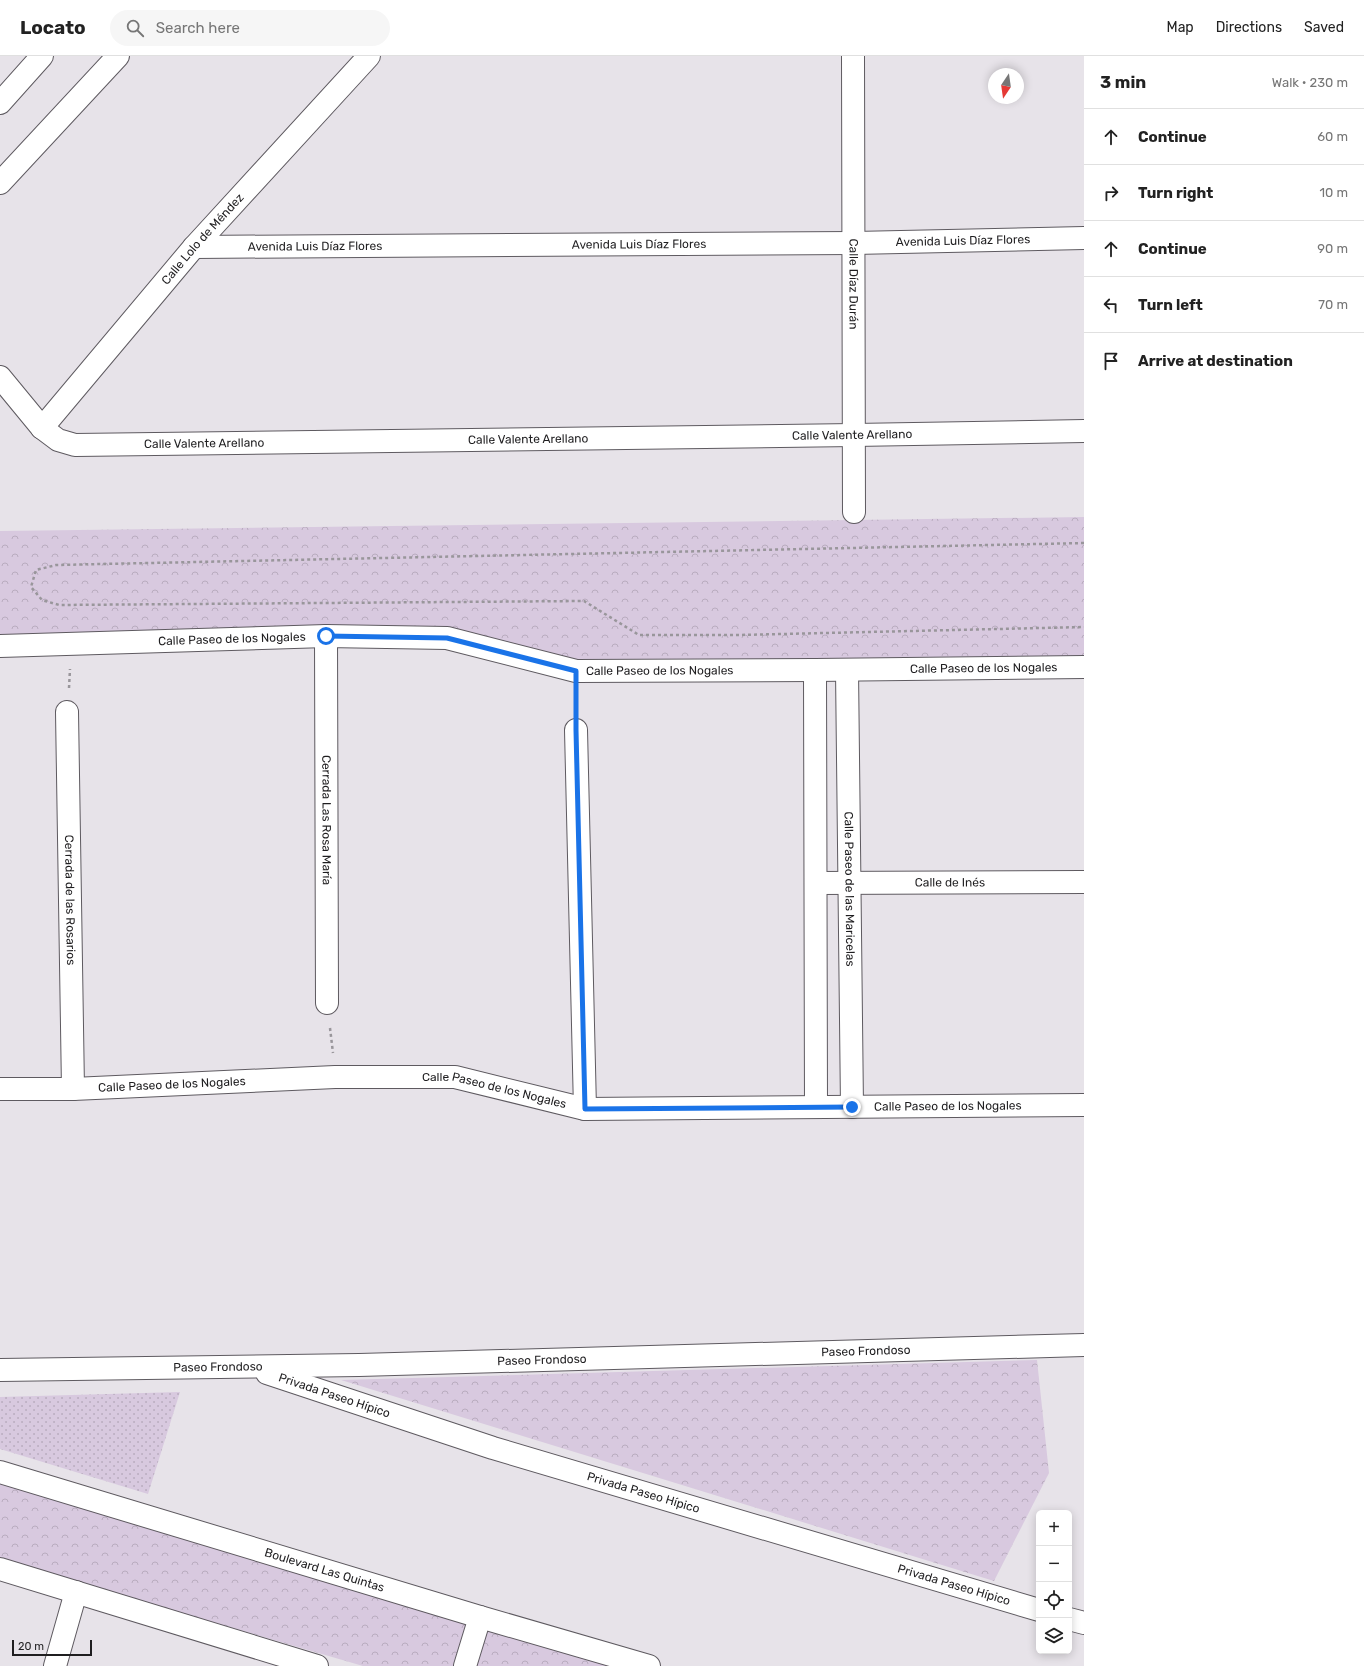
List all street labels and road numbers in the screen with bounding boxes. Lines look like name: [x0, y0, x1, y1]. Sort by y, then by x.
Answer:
street label: Calle Lolo de Méndez: [159, 191, 246, 287]
street label: Avenida Luis Díaz Flores: [896, 232, 1030, 249]
street label: Avenida Luis Díaz Flores: [572, 237, 706, 252]
street label: Avenida Luis Díaz Flores: [248, 239, 382, 254]
street label: Calle Díaz Durán: [846, 239, 861, 329]
street label: Calle Valente Arellano: [792, 427, 913, 443]
street label: Calle Valente Arellano: [468, 431, 589, 447]
street label: Calle Valente Arellano: [144, 436, 265, 451]
street label: Calle Paseo de los Nogales: [158, 630, 306, 648]
street label: Calle Paseo de los Nogales: [910, 660, 1058, 676]
street label: Calle Paseo de los Nogales: [586, 663, 734, 678]
street label: Cerrada Las Rosa María: [319, 755, 334, 885]
street label: Calle Paseo de las Maricelas: [842, 811, 857, 967]
street label: Cerrada de las Rosarios: [62, 835, 78, 965]
street label: Calle de Inés: [915, 875, 985, 890]
street label: Calle Paseo de los Nogales: [422, 1070, 568, 1111]
street label: Calle Paseo de los Nogales: [98, 1074, 246, 1095]
street label: Calle Paseo de los Nogales: [874, 1099, 1022, 1114]
street label: Paseo Frondoso: [821, 1343, 911, 1359]
street label: Paseo Frondoso: [497, 1352, 587, 1368]
street label: Paseo Frondoso: [173, 1359, 263, 1375]
street label: Privada Paseo Hípico: [277, 1370, 392, 1420]
street label: Privada Paseo Hípico: [585, 1469, 702, 1516]
street label: Boulevard Las Quintas: [263, 1545, 386, 1595]
street label: Privada Paseo Hípico: [896, 1561, 1012, 1608]

